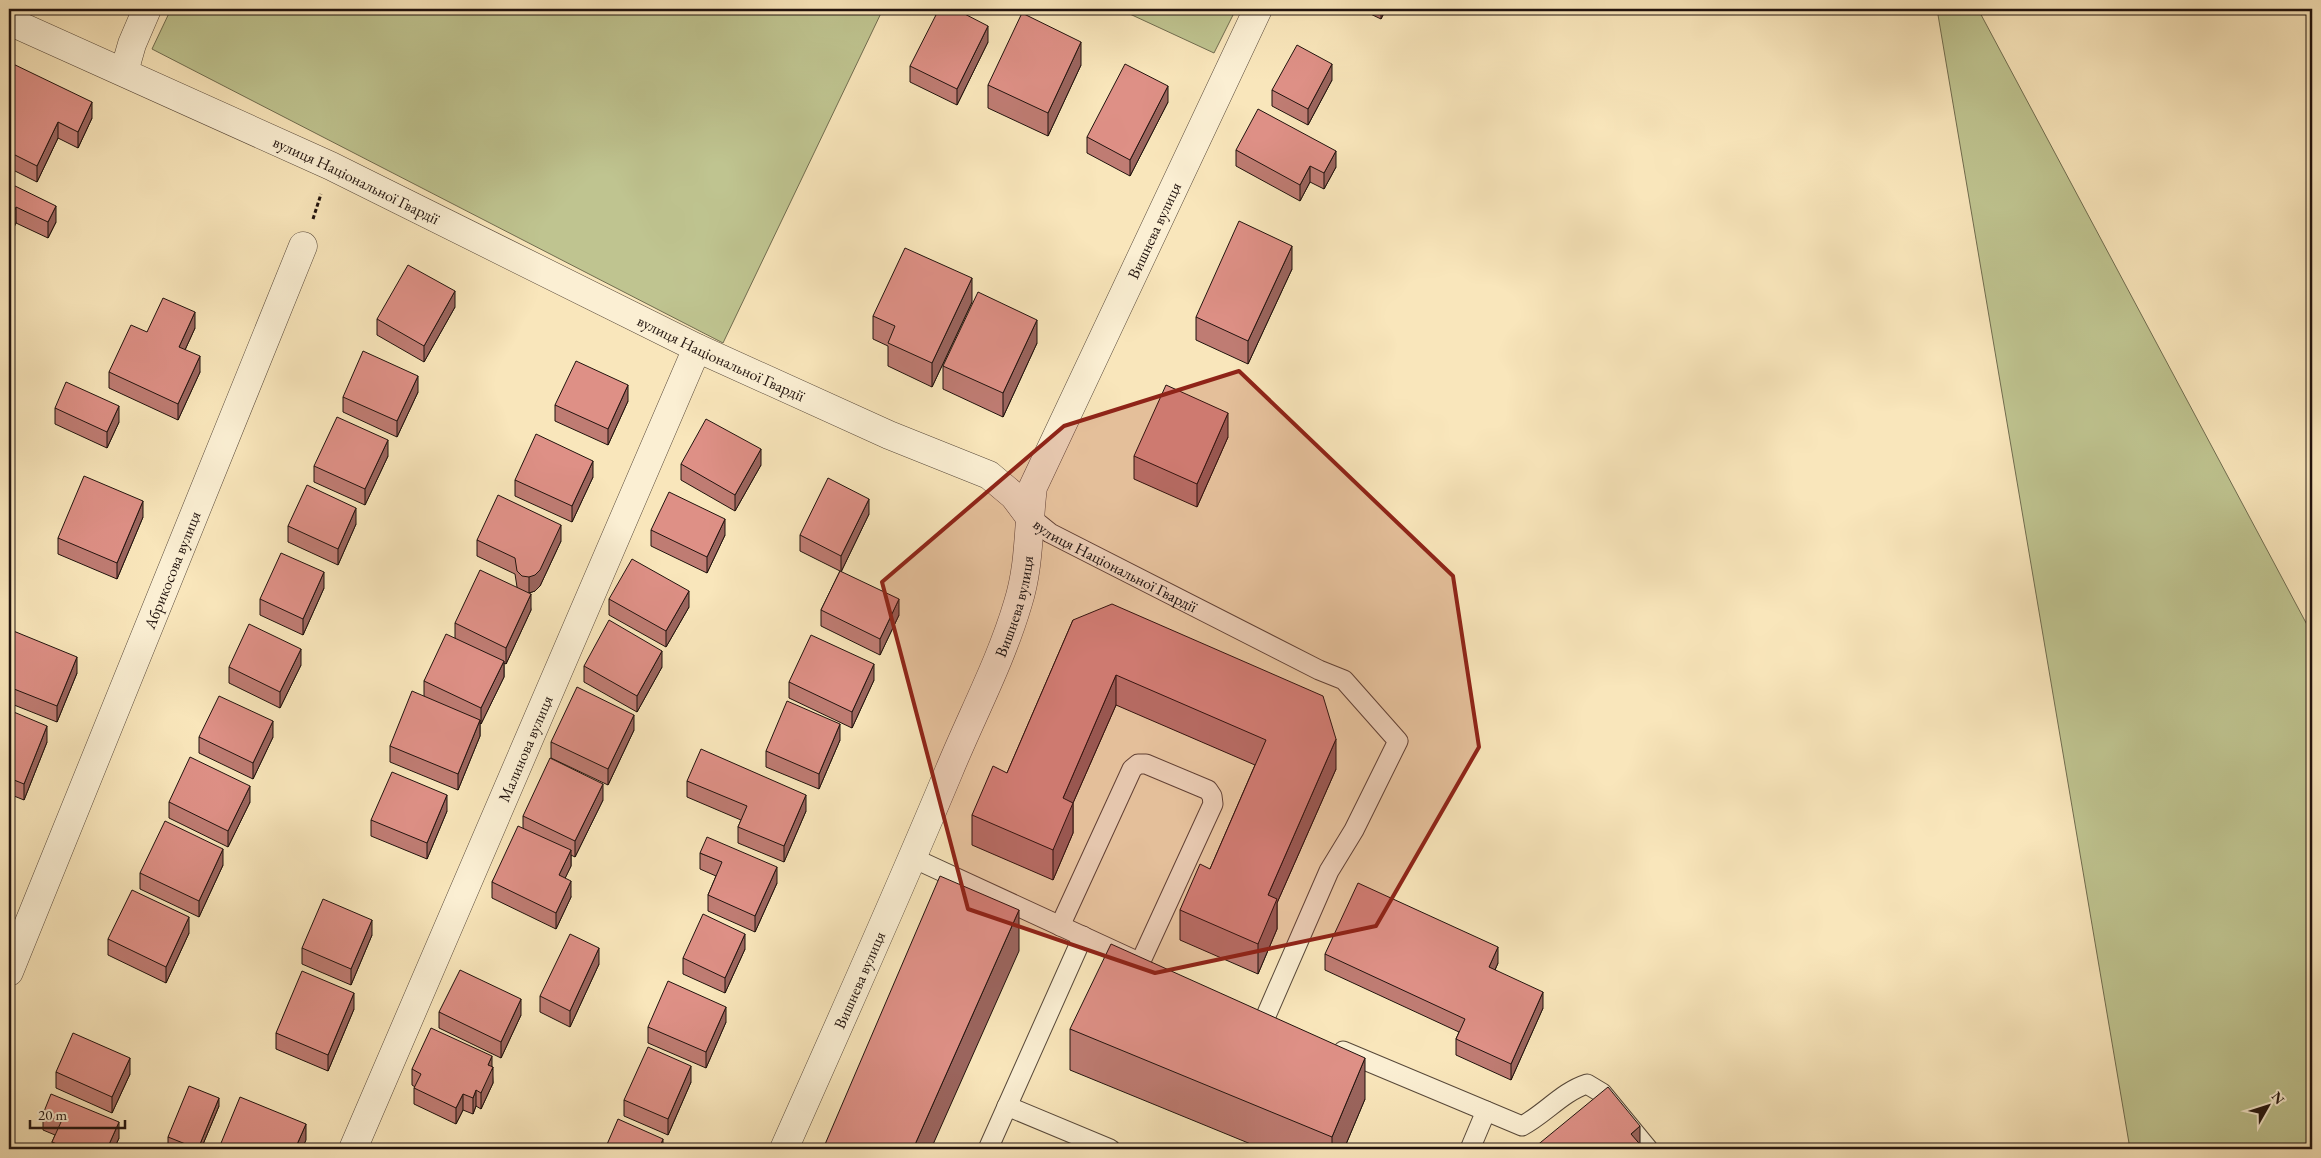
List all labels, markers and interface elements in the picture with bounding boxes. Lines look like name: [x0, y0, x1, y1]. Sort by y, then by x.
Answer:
street label: вулиця Національної Гвардії: [270, 131, 444, 230]
street label: Вишнева вулиця: [1122, 179, 1186, 282]
street label: вулиця Національної Гвардії: [634, 310, 809, 407]
street label: Абрикосова вулиця: [139, 508, 206, 633]
street label: вулиця Національної Гвардії: [1029, 514, 1202, 618]
street label: Вишнева вулиця: [990, 555, 1038, 660]
street label: Малинова вулиця: [493, 692, 558, 805]
street label: Вишнева вулиця: [829, 928, 890, 1032]
north arrow: [2244, 1080, 2294, 1130]
text: N: [2268, 1088, 2289, 1108]
scale bar: [30, 1098, 125, 1130]
text: 20 m: [38, 1105, 67, 1124]

